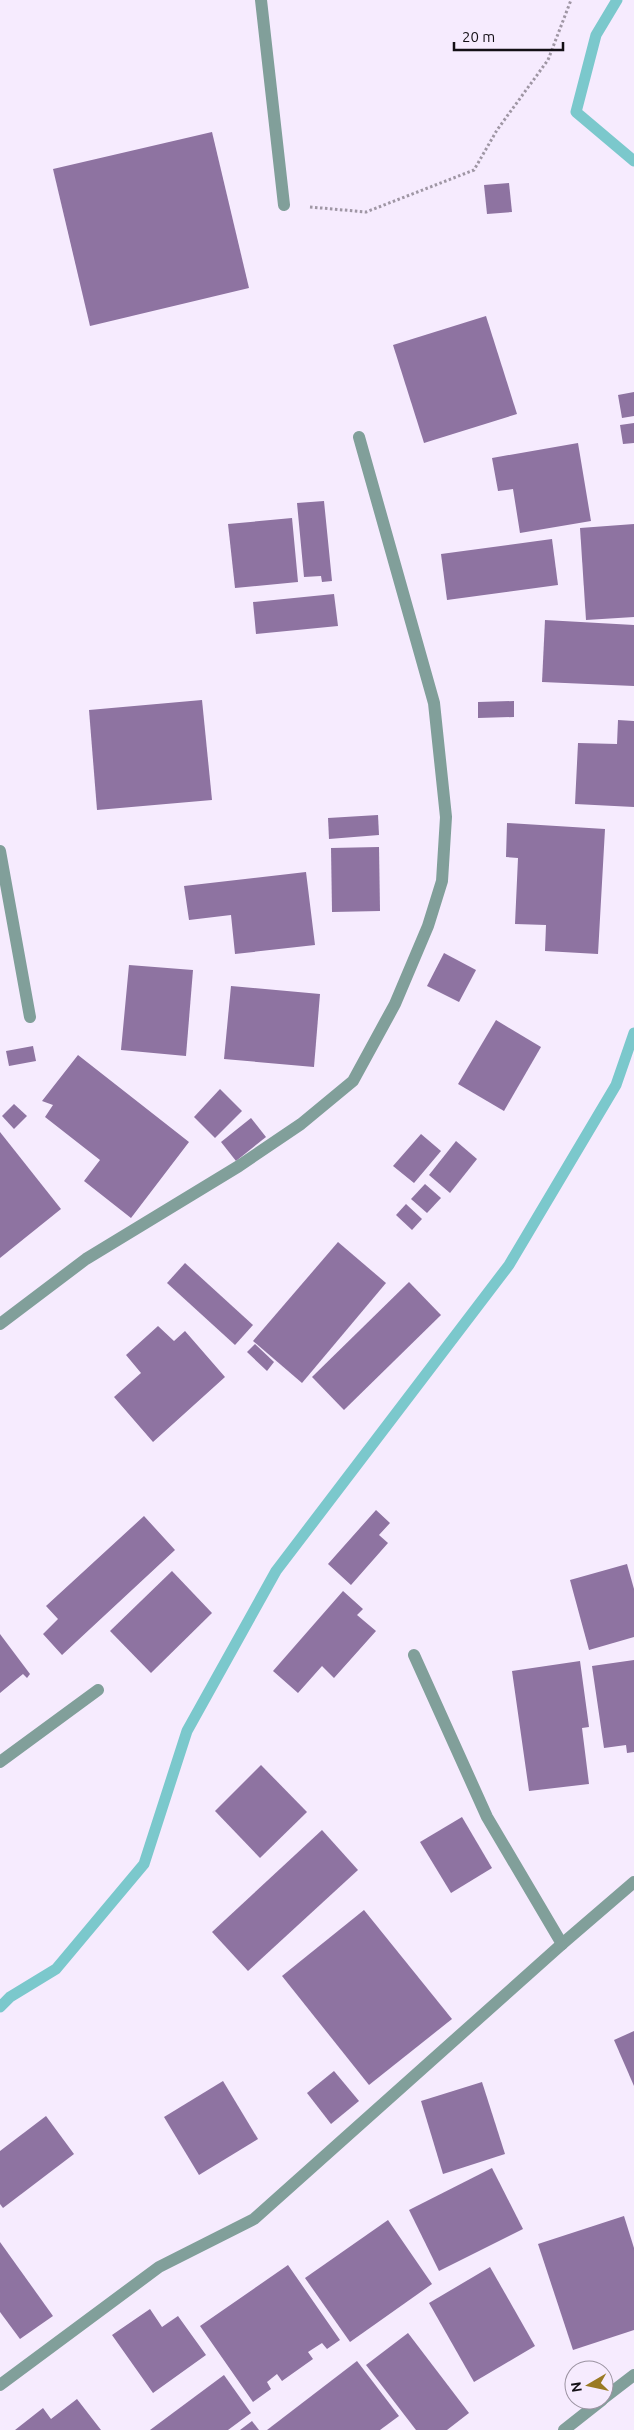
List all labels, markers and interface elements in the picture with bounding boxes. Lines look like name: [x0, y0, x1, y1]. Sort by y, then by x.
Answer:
scale bar: [454, 20, 563, 52]
text: 20 m: [462, 28, 495, 45]
north arrow: [564, 2360, 614, 2410]
text: N: [567, 2381, 585, 2393]

